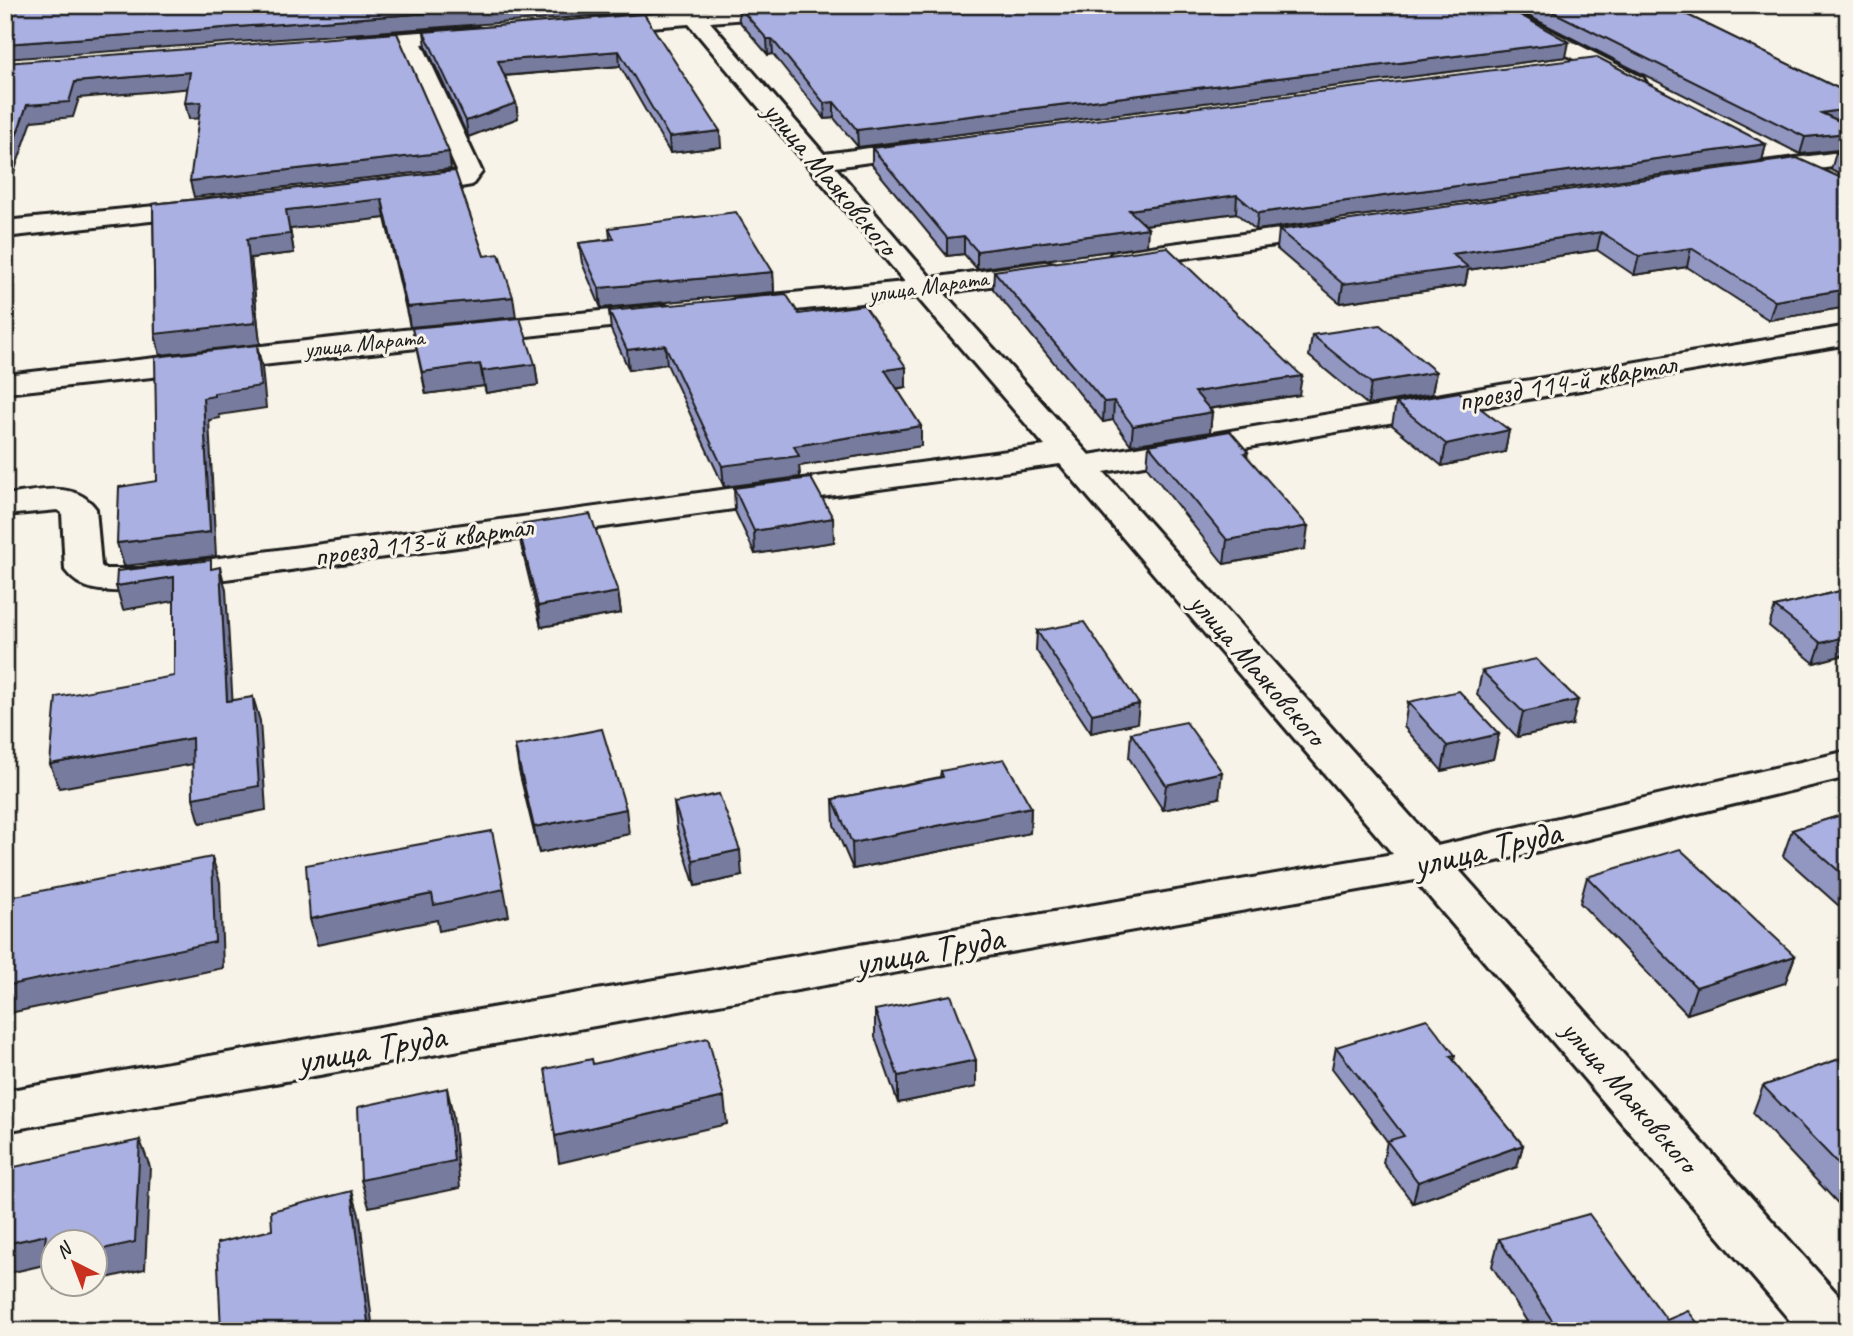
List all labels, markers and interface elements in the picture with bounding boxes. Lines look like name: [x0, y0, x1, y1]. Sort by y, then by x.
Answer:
street label: улица Маяковского: [754, 91, 909, 266]
street label: улица Марата: [864, 262, 992, 310]
street label: улица Марата: [301, 322, 428, 364]
street label: проезд 114-й квартал: [1455, 344, 1681, 420]
street label: проезд 113-й квартал: [311, 507, 537, 575]
street label: улица Маяковского: [1180, 583, 1337, 756]
street label: улица Труда: [1407, 808, 1568, 888]
street label: улица Труда: [849, 913, 1009, 987]
street label: улица Маяковского: [1552, 1010, 1709, 1183]
street label: улица Труда: [291, 1011, 451, 1085]
north arrow: [38, 1228, 108, 1298]
text: N: [51, 1236, 78, 1264]

